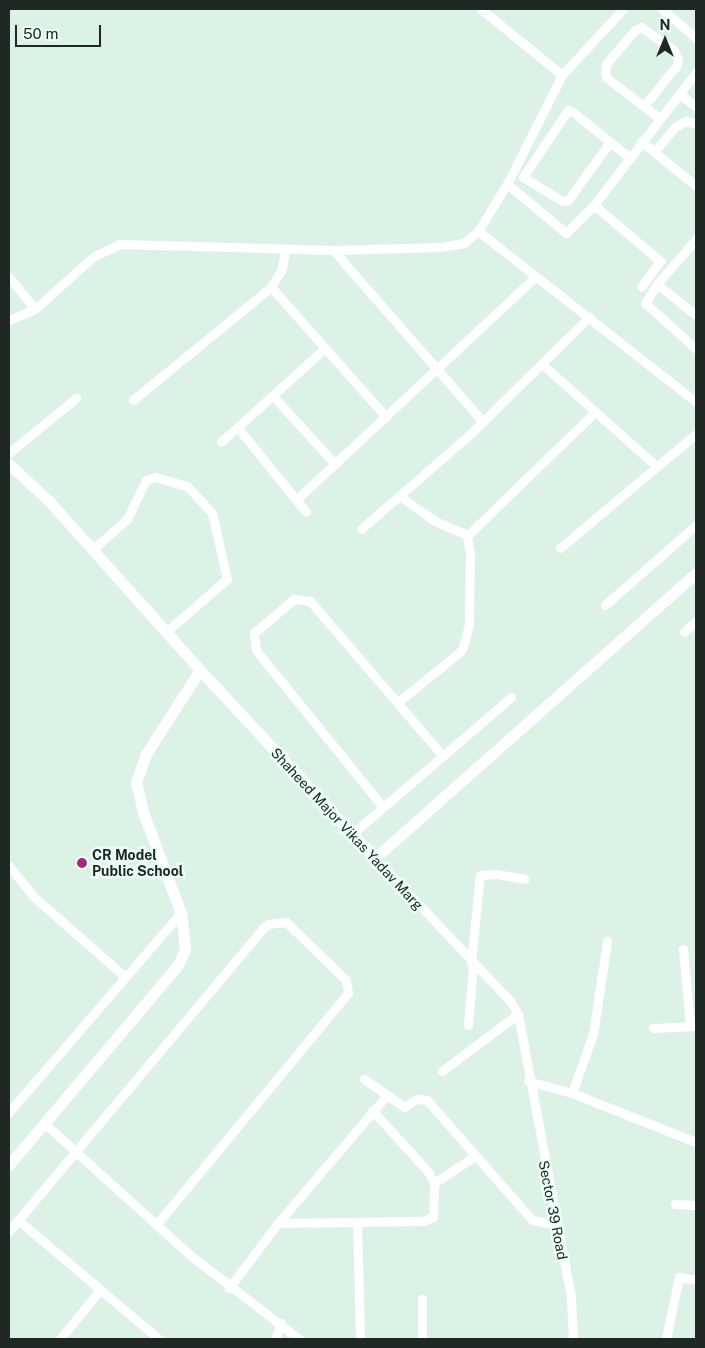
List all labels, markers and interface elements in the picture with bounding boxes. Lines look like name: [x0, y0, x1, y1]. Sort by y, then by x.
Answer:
scale bar: [18, 15, 104, 47]
north arrow: [640, 15, 690, 65]
text: N: [660, 17, 670, 33]
text: 50 m: [23, 25, 58, 42]
street label: Shaheed Major Vikas Yadav Marg: [267, 744, 427, 914]
place label: CR Model Public School: [92, 847, 183, 880]
marker: CR Model Public School: [76, 857, 88, 869]
street label: Sector 39 Road: [535, 1159, 571, 1261]

